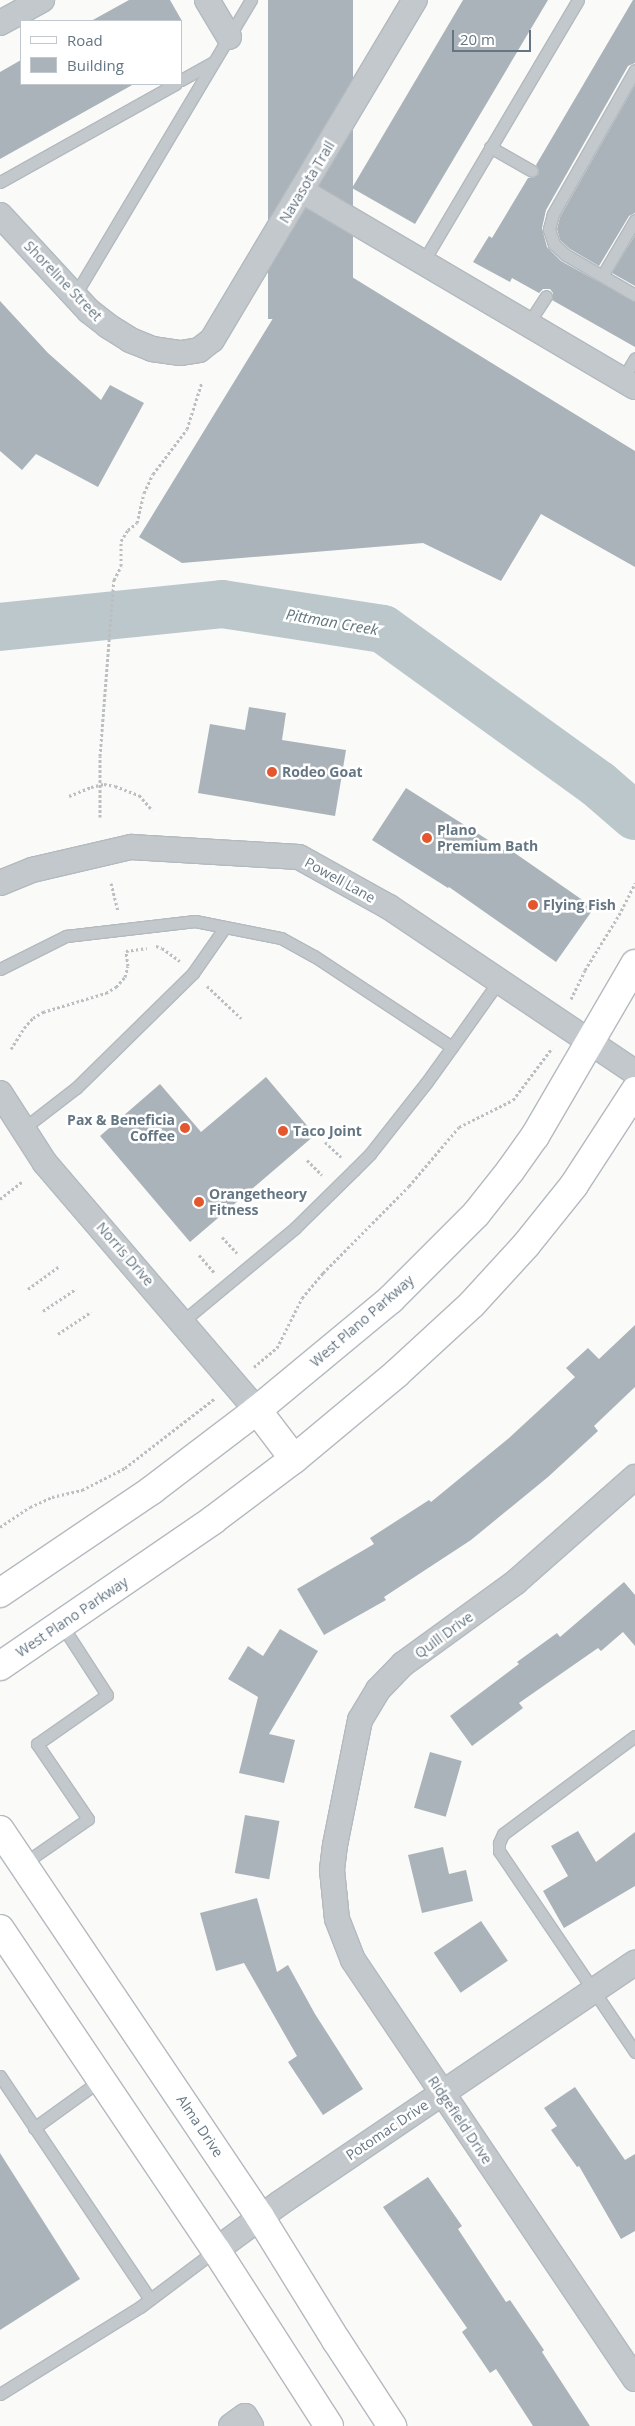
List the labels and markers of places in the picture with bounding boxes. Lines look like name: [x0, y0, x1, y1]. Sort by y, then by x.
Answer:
place label: Rodeo Goat: [282, 764, 363, 780]
marker: Rodeo Goat: [266, 766, 278, 778]
place label: Plano Premium Bath: [437, 822, 538, 854]
marker: Plano Premium Bath: [421, 832, 433, 844]
place label: Flying Fish: [543, 897, 616, 913]
marker: Flying Fish: [527, 899, 539, 911]
place label: Pax & Beneficia Coffee: [67, 1112, 175, 1144]
marker: Pax & Beneficia Coffee: [179, 1122, 191, 1134]
place label: Taco Joint: [293, 1123, 362, 1139]
marker: Taco Joint: [277, 1125, 289, 1137]
place label: Orangetheory Fitness: [209, 1186, 307, 1218]
marker: Orangetheory Fitness: [193, 1196, 205, 1208]

